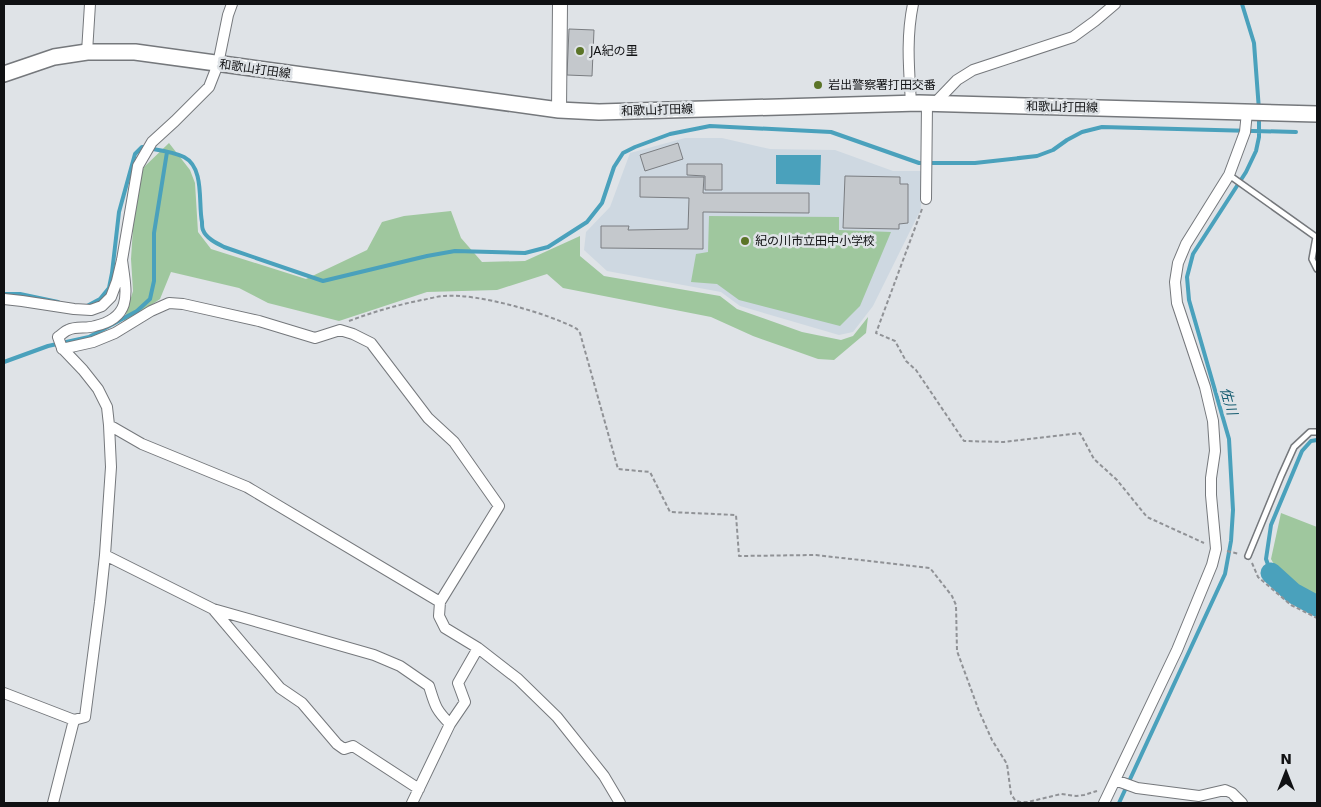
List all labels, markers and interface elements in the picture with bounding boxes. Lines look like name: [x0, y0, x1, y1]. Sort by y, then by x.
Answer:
place label: JA紀の里: [589, 44, 638, 58]
marker: JA紀の里: [574, 45, 586, 57]
street label: 和歌山打田線: [218, 57, 292, 81]
place label: 岩出警察署打田交番: [828, 78, 936, 92]
marker: 岩出警察署打田交番: [812, 79, 824, 91]
street label: 和歌山打田線: [1026, 99, 1098, 115]
street label: 和歌山打田線: [621, 102, 693, 118]
place label: 紀の川市立田中小学校: [755, 234, 875, 248]
marker: 紀の川市立田中小学校: [739, 235, 751, 247]
water label: 佐川: [1217, 385, 1241, 419]
north arrow: [1261, 747, 1311, 797]
text: N: [1280, 751, 1292, 767]

